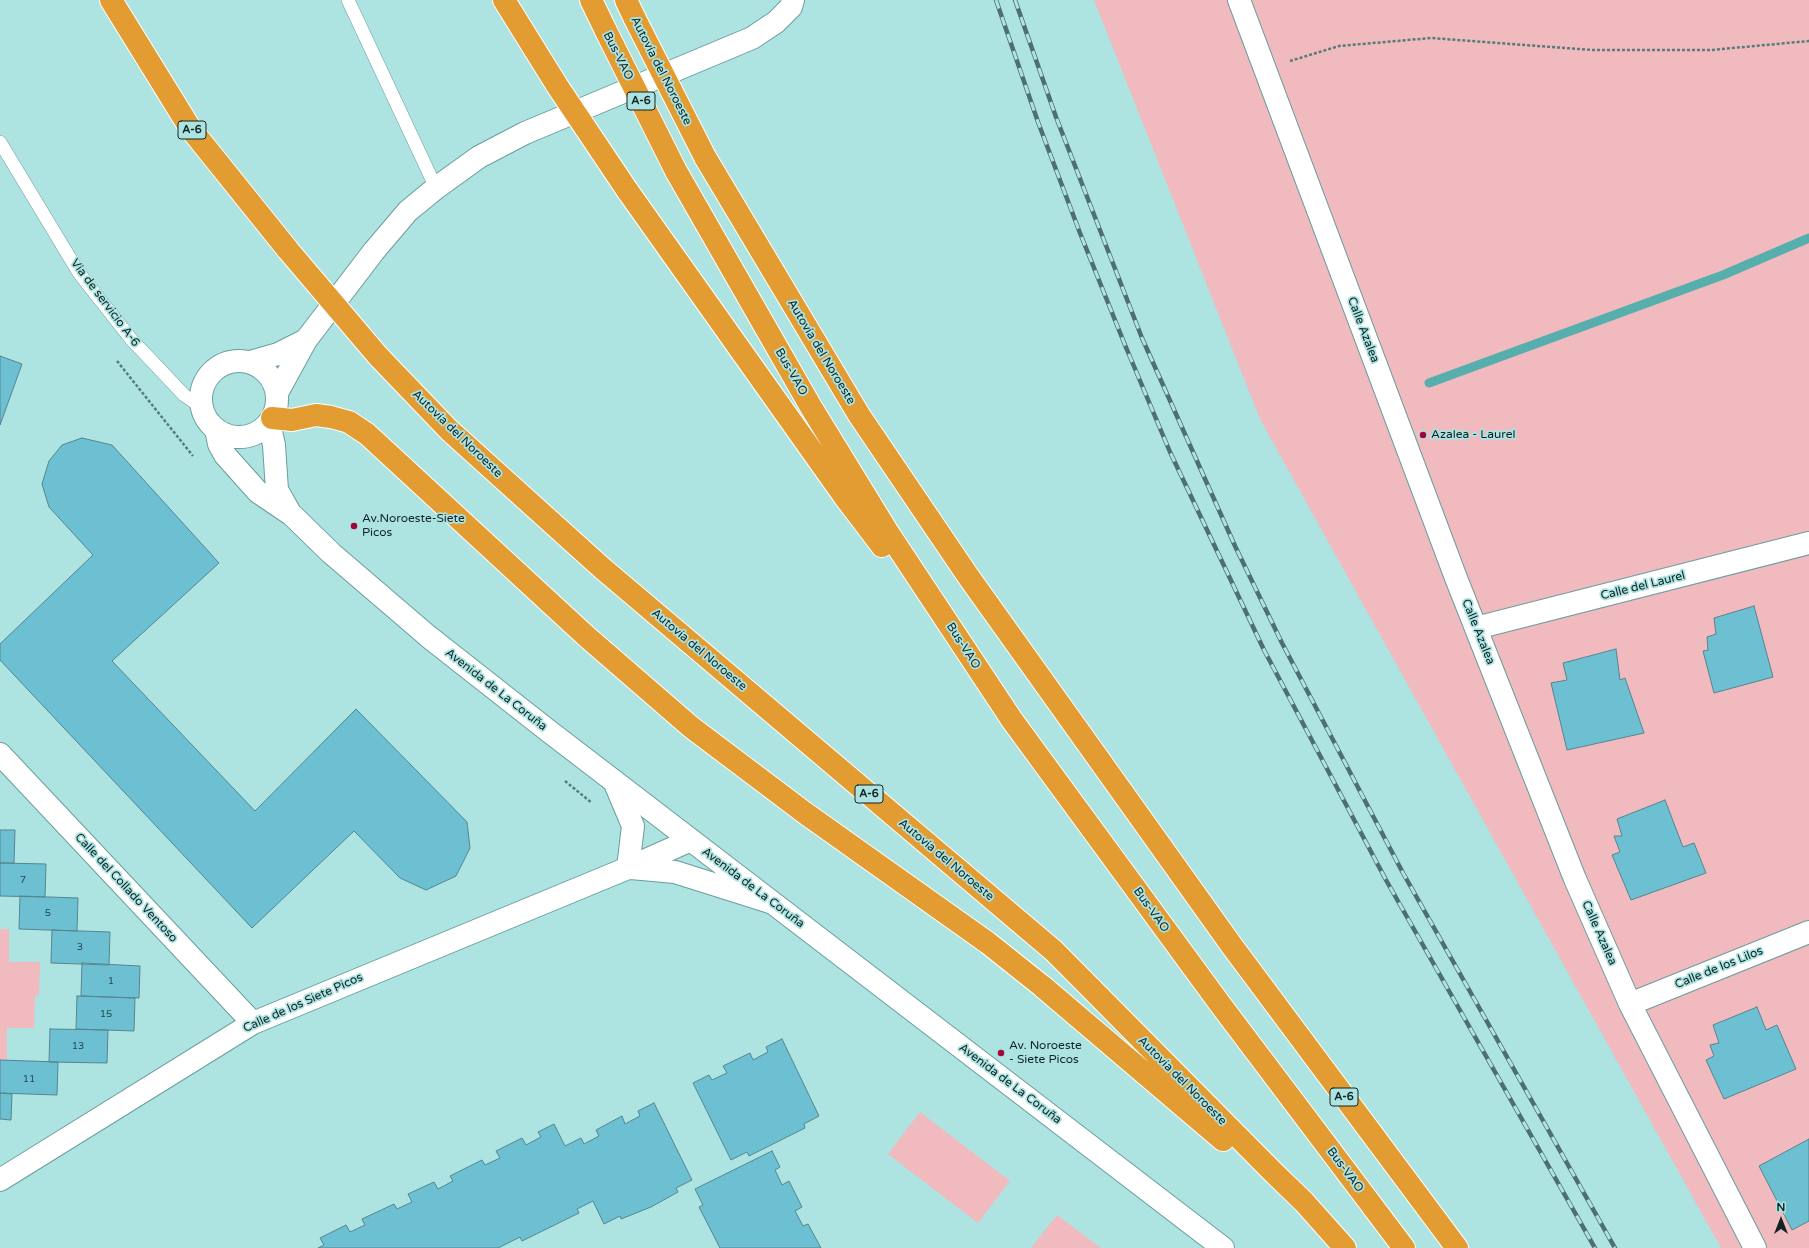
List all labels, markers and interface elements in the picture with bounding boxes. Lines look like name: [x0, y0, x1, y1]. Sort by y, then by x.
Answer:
street label: Autovía del Noroeste: [627, 14, 695, 128]
street label: Bus-VAO: [600, 30, 636, 82]
road number: A-6: [627, 92, 655, 110]
road number: A-6: [178, 121, 206, 139]
street label: Vía de servicio A-6: [67, 256, 143, 350]
street label: Calle Azalea: [1344, 295, 1382, 365]
street label: Autovía del Noroeste: [784, 297, 858, 407]
street label: Bus-VAO: [772, 346, 810, 398]
street label: Autovía del Noroeste: [409, 387, 505, 481]
place label: Azalea - Laurel: [1431, 428, 1515, 442]
marker: Azalea - Laurel: [1418, 430, 1428, 440]
place label: Av.Noroeste-Siete Picos: [362, 512, 465, 540]
marker: Av.Noroeste-Siete Picos: [349, 521, 359, 531]
street label: Calle del Laurel: [1599, 569, 1687, 603]
street label: Calle Azalea: [1458, 597, 1498, 667]
street label: Autovía del Noroeste: [649, 606, 749, 694]
street label: Bus-VAO: [943, 620, 983, 672]
street label: Avenida de La Coruña: [442, 646, 550, 734]
road number: A-6: [855, 785, 883, 803]
street label: Autovía del Noroeste: [896, 816, 996, 904]
street label: Calle del Collado Ventoso: [72, 830, 180, 946]
street label: Avenida de La Coruña: [699, 845, 807, 931]
house number: 7: [20, 874, 26, 886]
street label: Bus-VAO: [1130, 885, 1172, 935]
street label: Calle Azalea: [1578, 898, 1620, 968]
house number: 5: [45, 907, 51, 919]
house number: 3: [77, 941, 83, 953]
street label: Calle de los Lilos: [1673, 944, 1765, 992]
street label: Calle de los Siete Picos: [241, 970, 365, 1036]
house number: 1: [108, 975, 114, 987]
house number: 15: [100, 1008, 112, 1020]
street label: Autovía del Noroeste: [1135, 1034, 1229, 1128]
place label: Av. Noroeste - Siete Picos: [1009, 1039, 1082, 1067]
house number: 13: [72, 1040, 84, 1052]
street label: Avenida de La Coruña: [956, 1041, 1064, 1127]
marker: Av. Noroeste - Siete Picos: [996, 1048, 1006, 1058]
house number: 11: [23, 1073, 35, 1085]
road number: A-6: [1330, 1088, 1358, 1106]
street label: Bus-VAO: [1324, 1145, 1366, 1195]
north arrow: [1761, 1200, 1801, 1240]
text: N: [1777, 1201, 1785, 1214]

